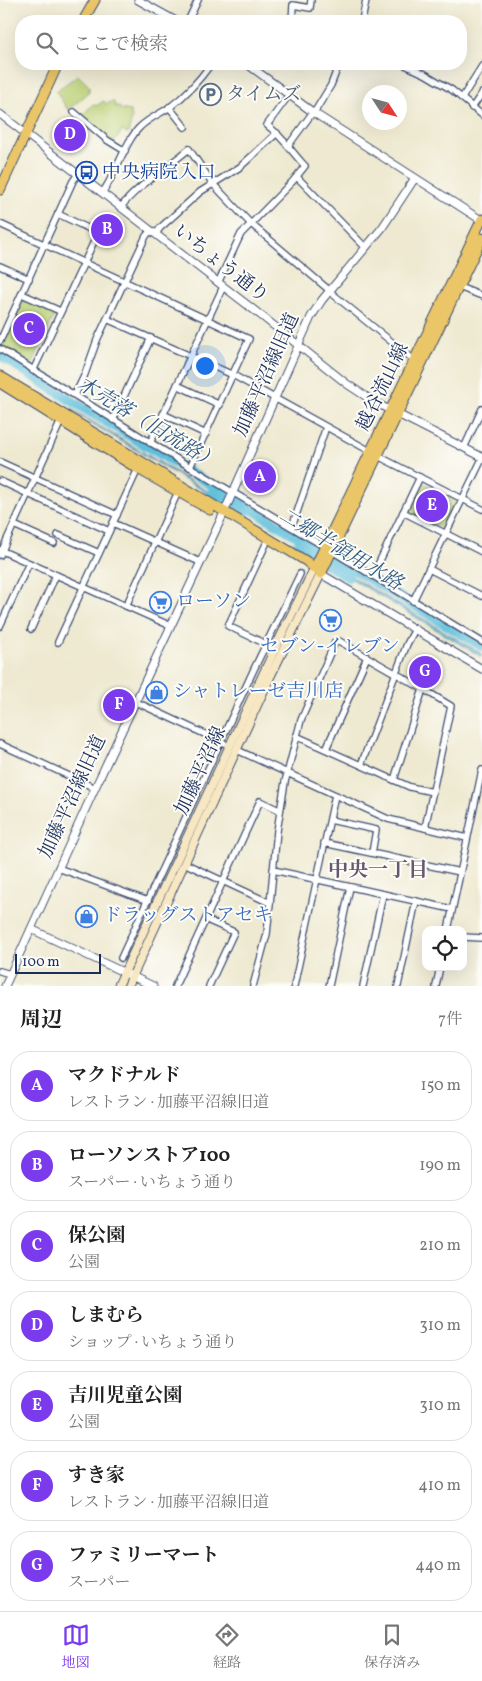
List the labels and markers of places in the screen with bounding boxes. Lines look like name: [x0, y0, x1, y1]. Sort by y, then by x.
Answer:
place label: タイムズ: [226, 82, 302, 108]
parking icon: タイムズ: [198, 83, 222, 107]
pin: D: [54, 116, 86, 154]
place label: 中央病院入口: [102, 160, 216, 186]
bus stop icon: 中央病院入口: [74, 161, 98, 185]
pin: B: [91, 211, 123, 249]
pin: C: [13, 310, 45, 348]
pin: A: [244, 458, 276, 496]
pin: E: [416, 487, 448, 525]
place label: ローソン: [176, 589, 251, 615]
supermarket icon: ローソン: [148, 590, 172, 614]
supermarket icon: セブン-イレブン: [318, 609, 342, 633]
place label: セブン-イレブン: [260, 634, 400, 660]
pin: G: [409, 653, 441, 691]
place label: シャトレーゼ吉川店: [173, 679, 343, 705]
shop icon: シャトレーゼ吉川店: [145, 680, 169, 704]
pin: F: [103, 686, 135, 724]
place label: ドラッグストアセキ: [103, 903, 273, 929]
shop icon: ドラッグストアセキ: [75, 904, 99, 928]

